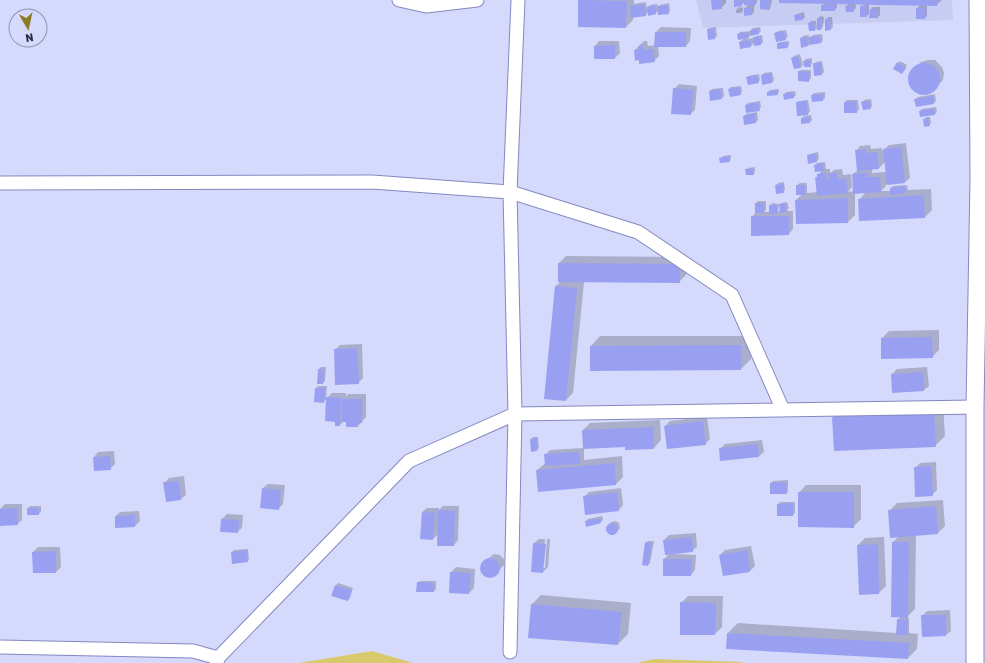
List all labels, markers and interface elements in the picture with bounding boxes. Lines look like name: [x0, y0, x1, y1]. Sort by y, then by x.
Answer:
north arrow: [8, 8, 48, 48]
text: N: [24, 30, 34, 44]

